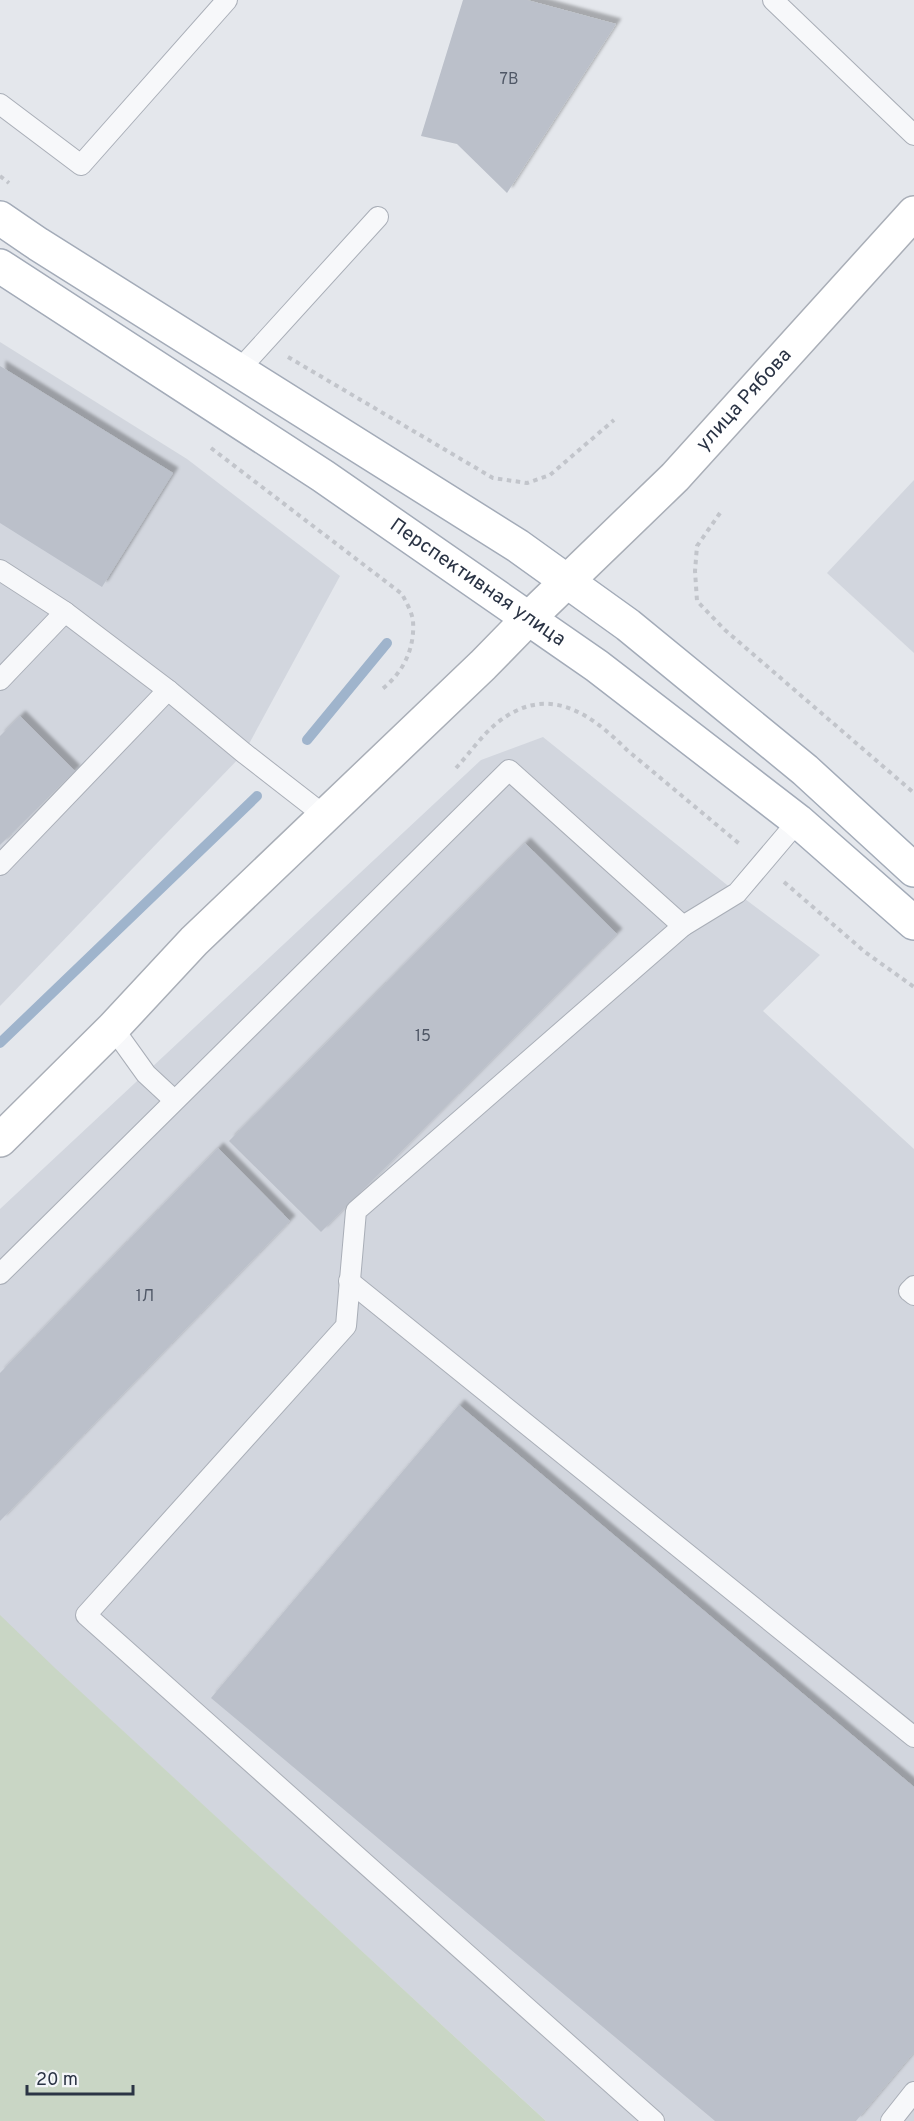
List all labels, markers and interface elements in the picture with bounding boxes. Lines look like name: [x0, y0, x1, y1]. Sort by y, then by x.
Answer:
house number: 7В: [500, 70, 518, 90]
street label: улица Рябова: [691, 343, 798, 457]
street label: Перспективная улица: [384, 513, 570, 653]
house number: 15: [415, 1027, 431, 1047]
house number: 1Л: [136, 1287, 154, 1307]
scale bar: [27, 2058, 134, 2096]
text: 20 m: [36, 2069, 78, 2092]

